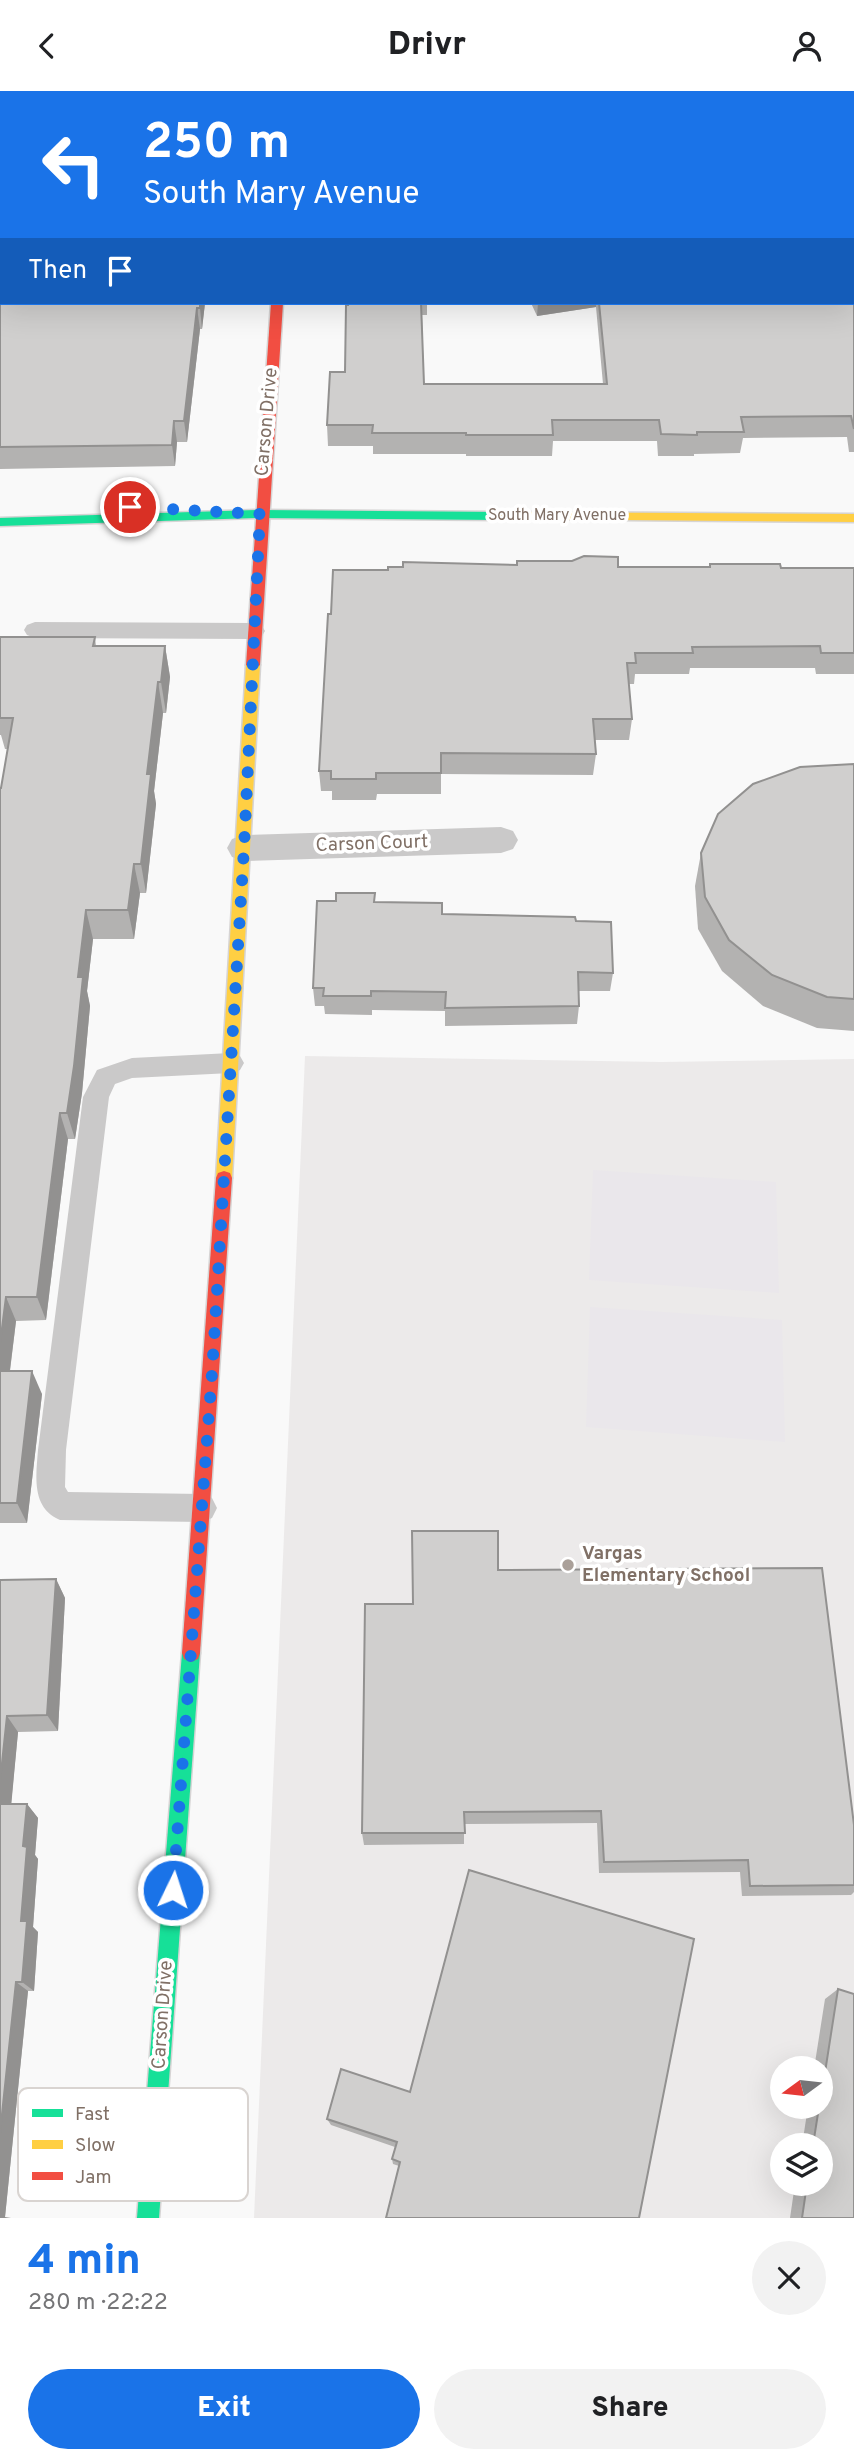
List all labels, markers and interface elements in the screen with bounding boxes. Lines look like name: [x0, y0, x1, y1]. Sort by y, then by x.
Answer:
text: Drivr: [388, 26, 466, 66]
icon: back: [28, 27, 66, 65]
icon: person: [788, 27, 826, 65]
text: 250 m: [143, 114, 290, 176]
icon: left: [28, 119, 119, 210]
text: South Mary Avenue: [143, 175, 419, 215]
icon: arrive: [101, 252, 139, 290]
text: Then: [28, 255, 87, 288]
street label: Carson Drive: [250, 367, 284, 477]
pin: [100, 477, 160, 537]
icon: arrive: [111, 488, 149, 526]
street label: South Mary Avenue: [488, 506, 626, 526]
street label: Carson Court: [315, 830, 429, 858]
place label: Vargas Elementary School: [582, 1542, 750, 1588]
marker: Vargas Elementary School: [560, 1557, 576, 1573]
position arrow: [136, 1853, 210, 1927]
street label: Carson Drive: [147, 1960, 179, 2070]
north arrow: [770, 2056, 833, 2119]
map controls: [770, 2056, 833, 2196]
legend: [18, 2088, 248, 2201]
text: Fast: [75, 2103, 110, 2127]
button: layers: [770, 2133, 833, 2196]
text: Slow: [75, 2134, 115, 2158]
text: Jam: [75, 2166, 112, 2190]
text: 4 min: [28, 2236, 141, 2289]
button: close: [752, 2241, 826, 2315]
text: 280 m · 22:22: [28, 2289, 168, 2318]
button: Exit: [28, 2369, 420, 2449]
button: Share: [434, 2369, 826, 2449]

